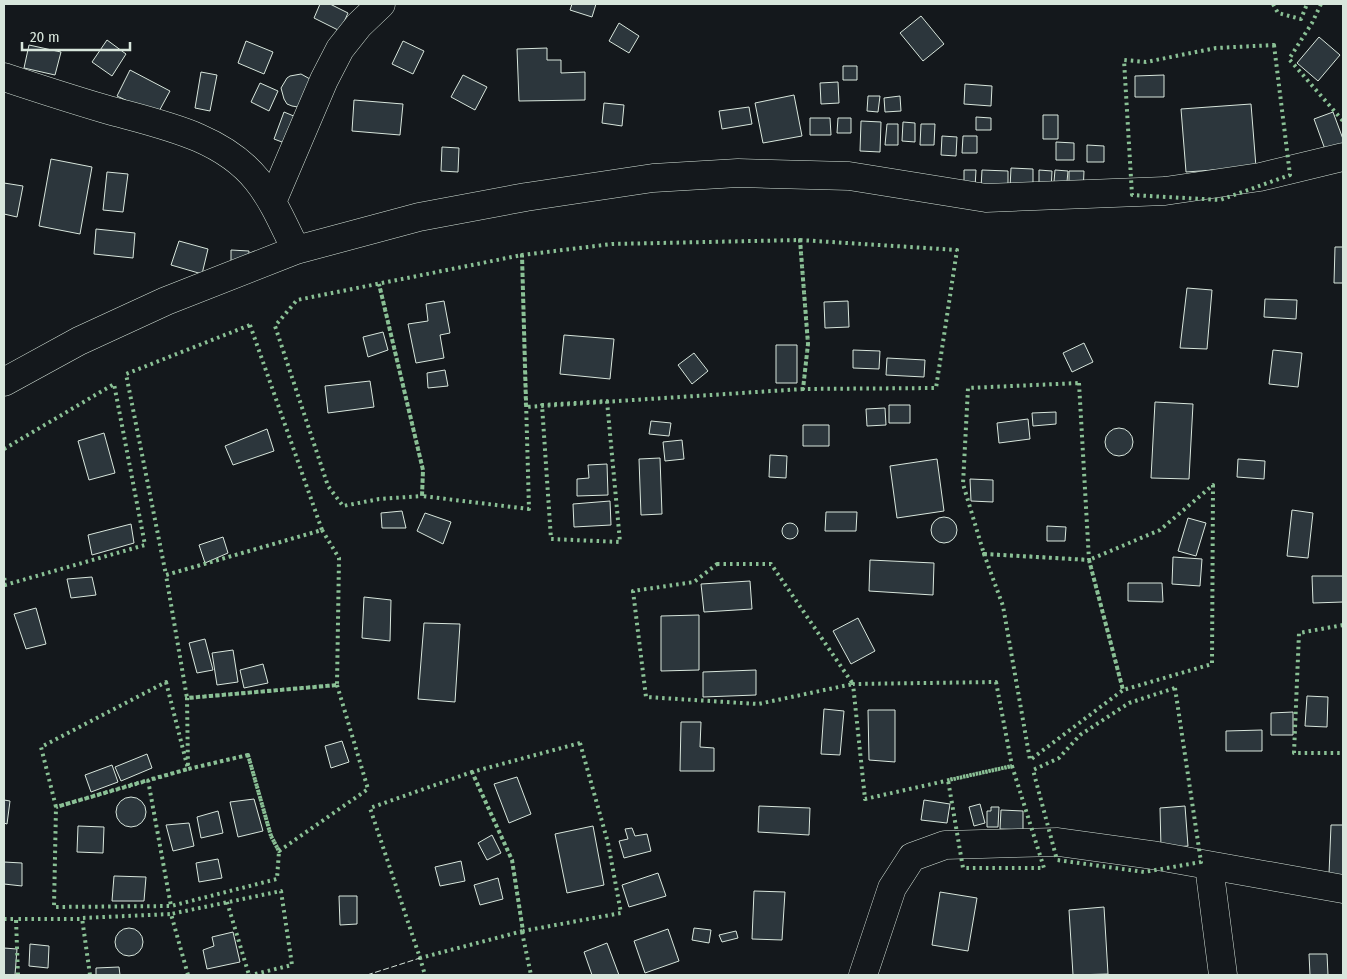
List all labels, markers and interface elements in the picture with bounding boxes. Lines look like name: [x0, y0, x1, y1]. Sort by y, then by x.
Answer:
scale bar: [22, 20, 130, 52]
text: 20 m: [30, 28, 60, 46]

